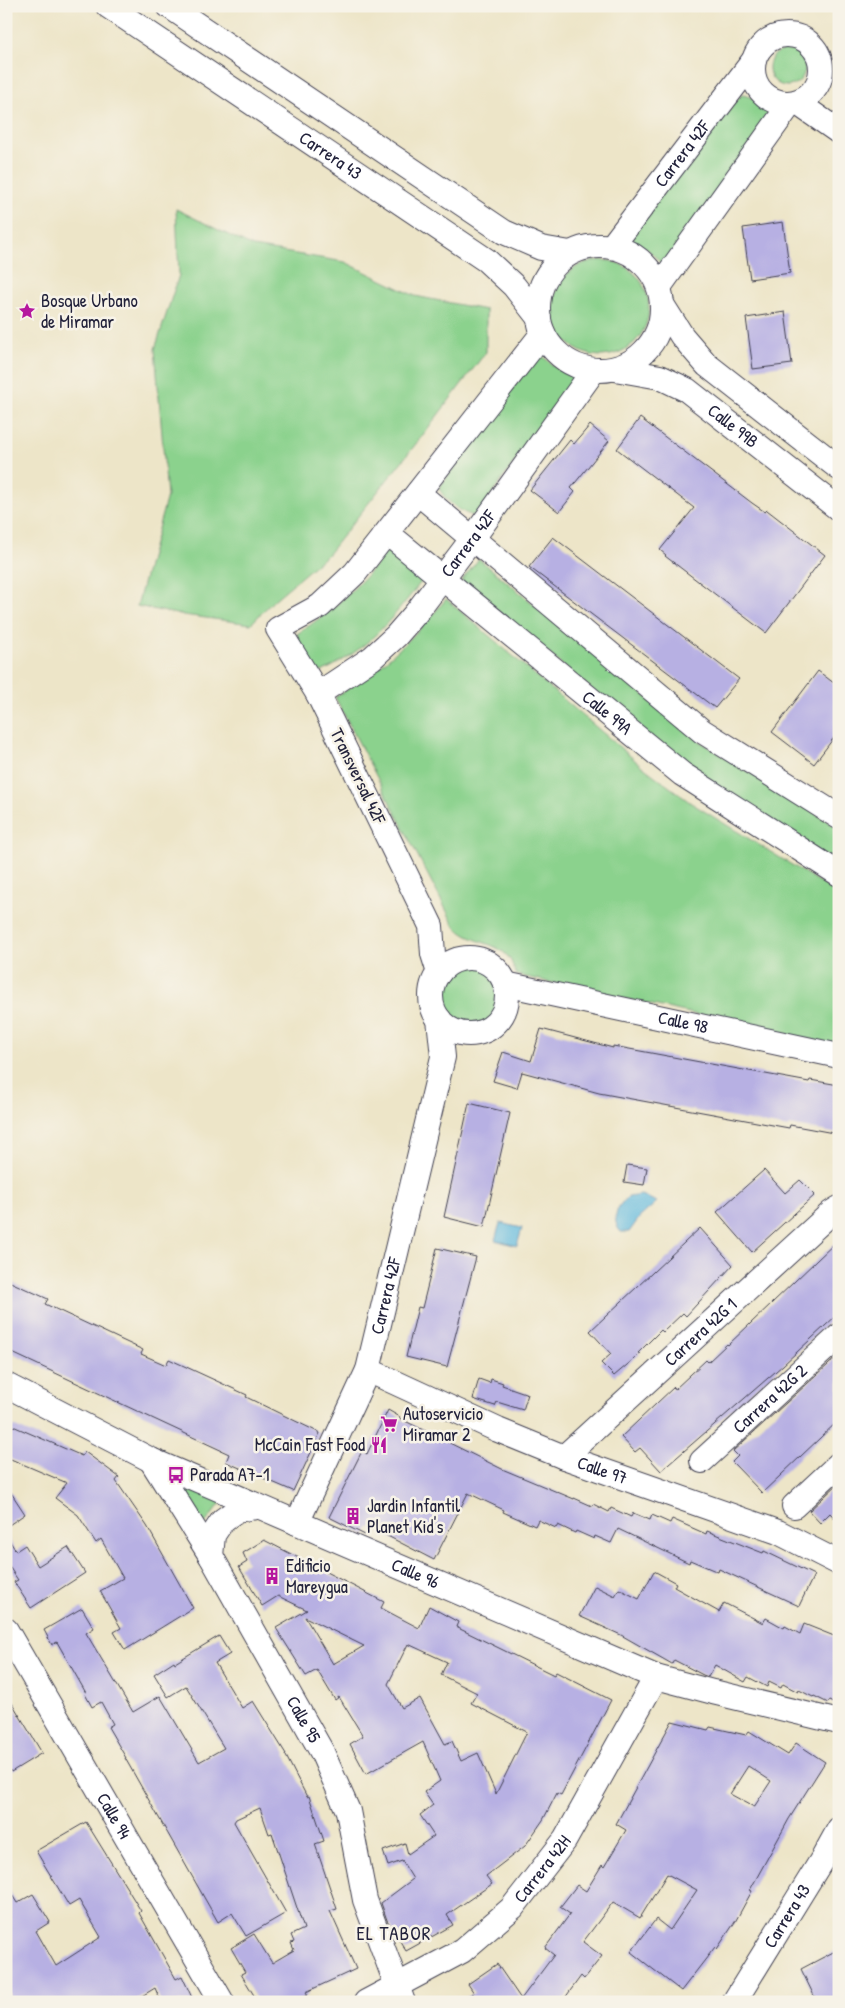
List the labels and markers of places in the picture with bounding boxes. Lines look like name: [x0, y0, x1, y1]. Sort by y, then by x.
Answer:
place label: Bosque Urbano de Miramar: [41, 288, 138, 334]
place icon: Bosque Urbano de Miramar: [17, 301, 37, 321]
place label: Autoservicio Miramar 2: [403, 1401, 483, 1447]
supermarket icon: Autoservicio Miramar 2: [379, 1414, 399, 1434]
place label: McCain Fast Food: [255, 1432, 365, 1457]
restaurant icon: McCain Fast Food: [369, 1435, 389, 1455]
place label: Parada A7-1: [190, 1462, 269, 1487]
bus stop icon: Parada A7-1: [166, 1465, 186, 1485]
place label: Jardin Infantil Planet Kid's: [367, 1493, 460, 1539]
building icon: Jardin Infantil Planet Kid's: [343, 1506, 363, 1526]
place label: Edificio Mareygua: [286, 1553, 348, 1599]
building icon: Edificio Mareygua: [262, 1566, 282, 1586]

